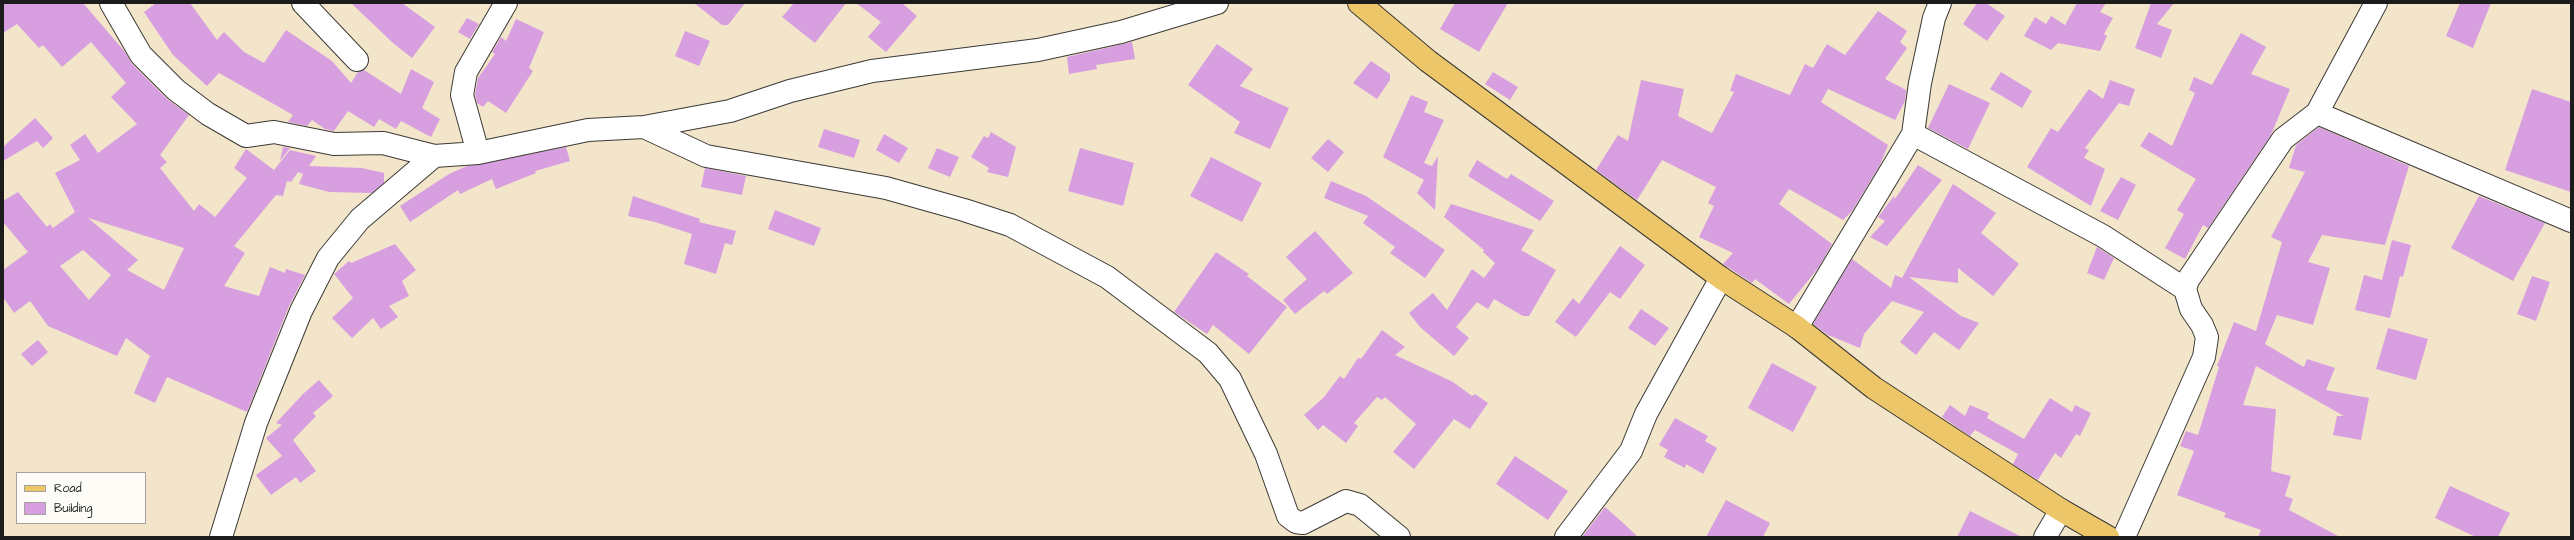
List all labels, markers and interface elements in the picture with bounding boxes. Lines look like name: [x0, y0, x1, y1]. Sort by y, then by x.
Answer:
legend: [16, 472, 146, 524]
text: Road: [54, 480, 82, 497]
text: Building: [54, 500, 92, 517]

